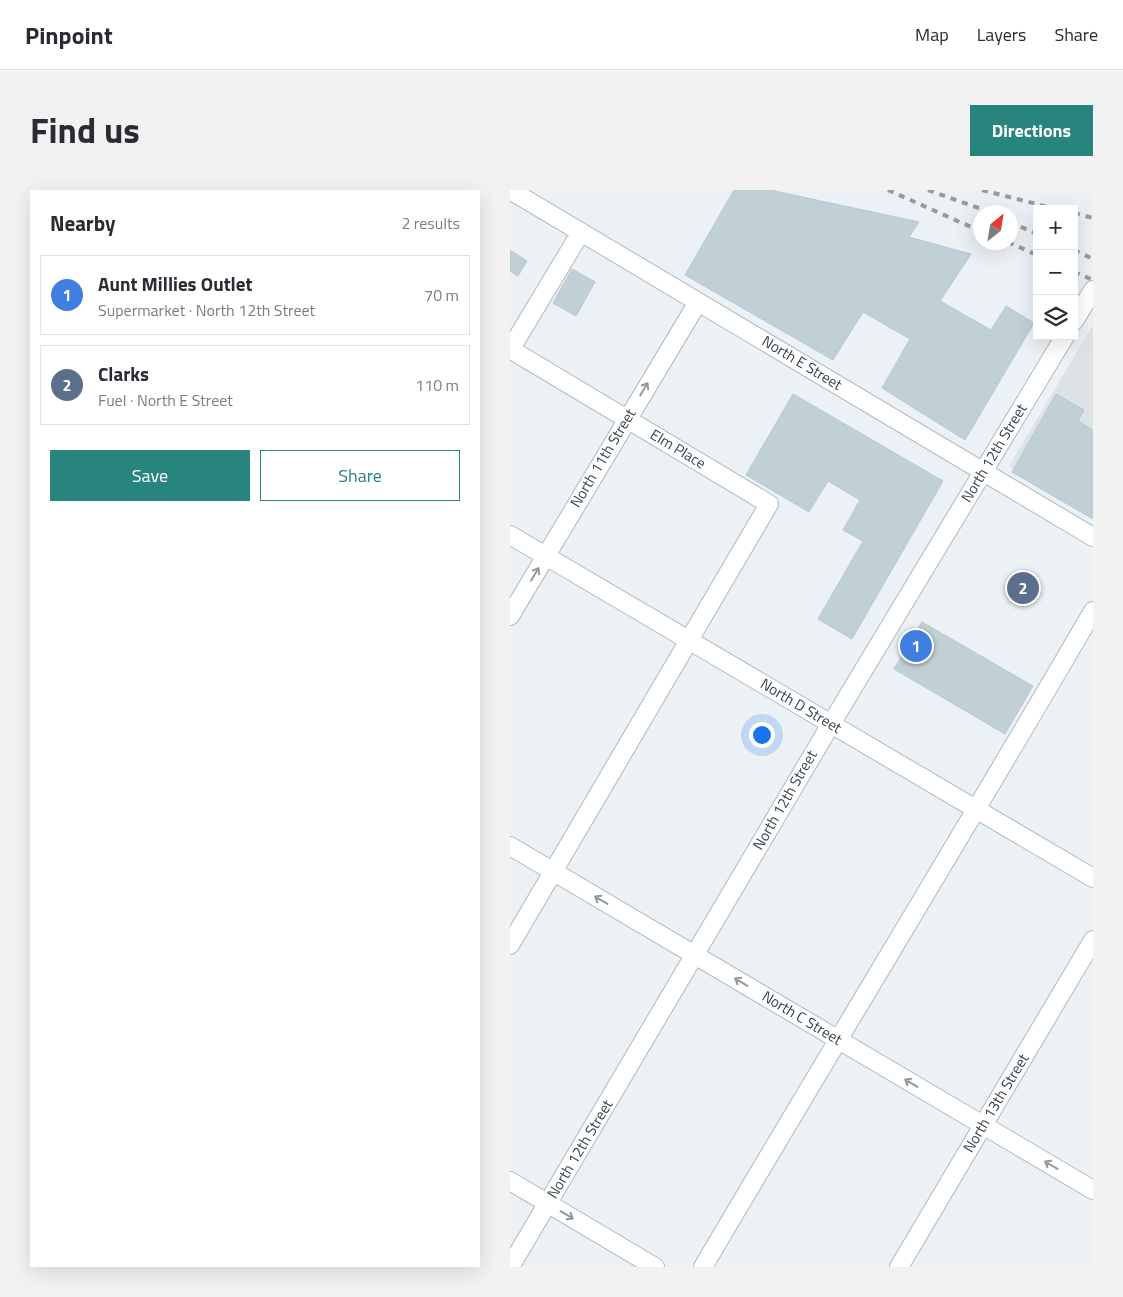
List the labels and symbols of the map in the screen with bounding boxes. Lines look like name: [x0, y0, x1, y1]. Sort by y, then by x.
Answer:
north arrow: [973, 205, 1018, 250]
street label: North E Street: [758, 330, 847, 396]
one-way arrow: [640, 383, 650, 397]
street label: North 12th Street: [955, 398, 1033, 507]
street label: North 11th Street: [564, 403, 642, 512]
street label: Elm Place: [646, 423, 711, 474]
one-way arrow: [530, 567, 540, 582]
pin: 2: [1007, 569, 1039, 607]
pin: 1: [900, 627, 932, 665]
street label: North D Street: [756, 672, 847, 739]
your location: [749, 722, 775, 748]
street label: North 12th Street: [747, 745, 823, 854]
one-way arrow: [594, 894, 608, 904]
one-way arrow: [734, 977, 748, 987]
street label: North C Street: [758, 985, 847, 1051]
street label: North 13th Street: [957, 1048, 1035, 1157]
one-way arrow: [905, 1077, 919, 1087]
street label: North 12th Street: [541, 1094, 619, 1203]
one-way arrow: [1044, 1160, 1059, 1170]
one-way arrow: [560, 1210, 575, 1220]

